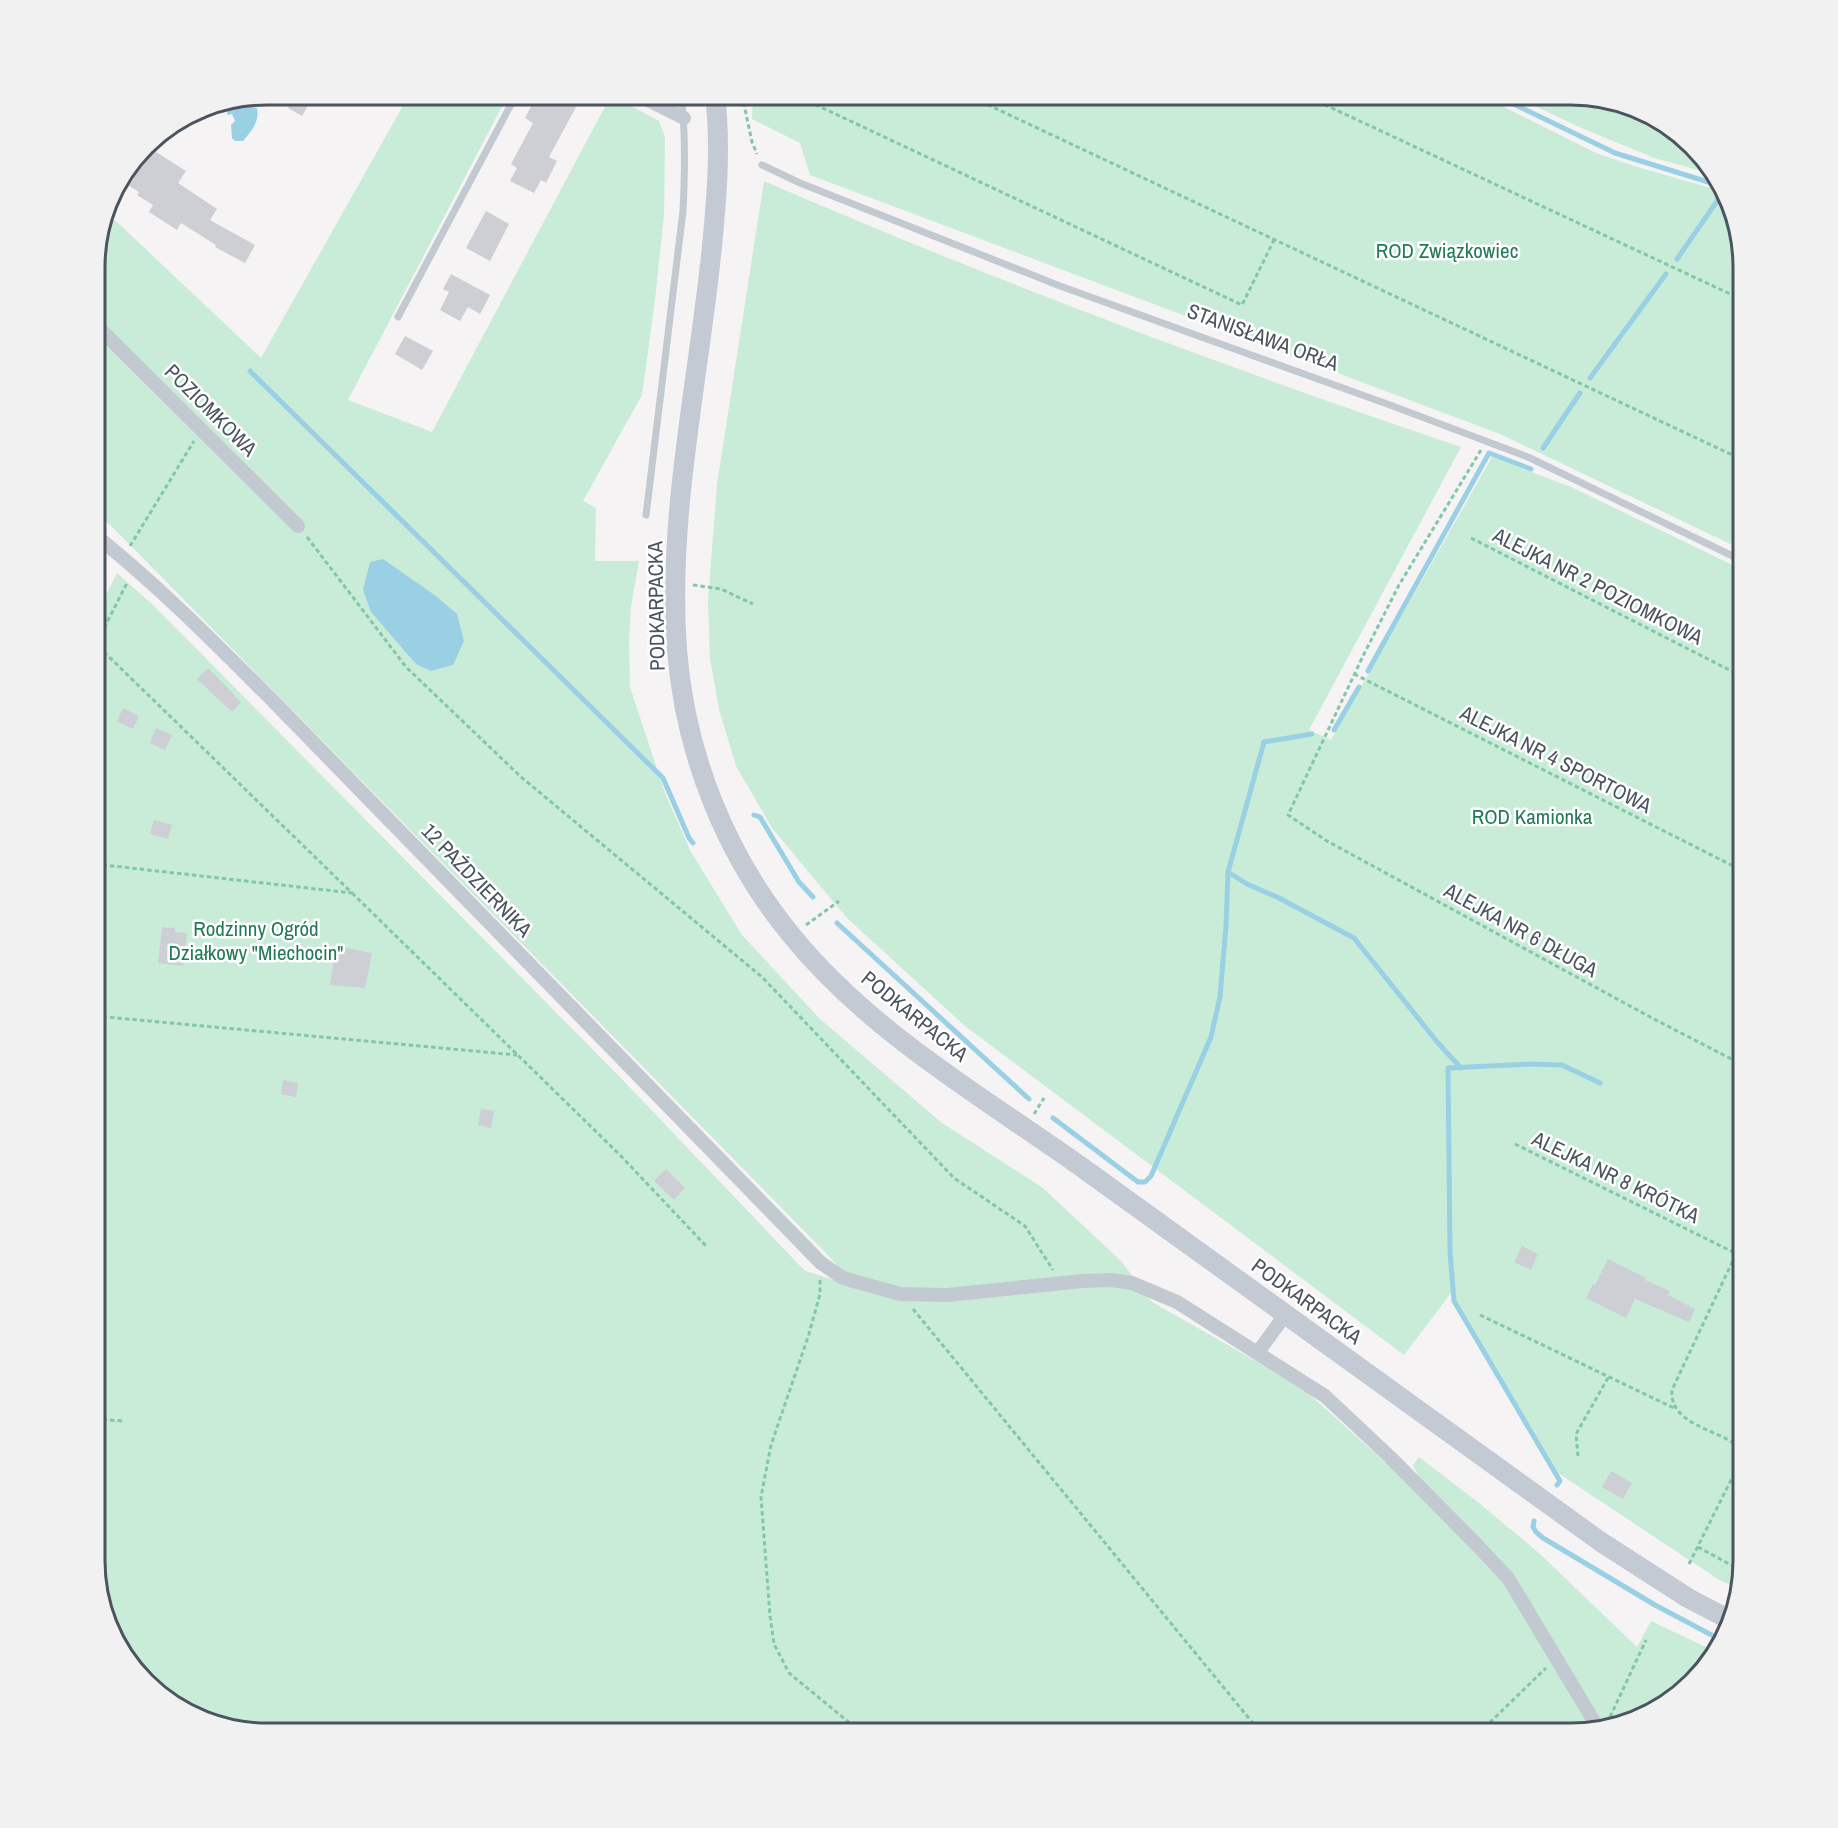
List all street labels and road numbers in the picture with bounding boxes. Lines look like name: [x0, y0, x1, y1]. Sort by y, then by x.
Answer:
street label: STANISŁAWA ORŁA: [1183, 296, 1343, 378]
street label: POZIOMKOWA: [158, 357, 264, 463]
street label: ALEJKA NR 2 POZIOMKOWA: [1487, 520, 1708, 652]
street label: PODKARPACKA: [640, 540, 672, 671]
street label: ALEJKA NR 4 SPORTOWA: [1454, 698, 1657, 820]
street label: 12 PAŹDZIERNIKA: [415, 817, 539, 944]
street label: ALEJKA NR 6 DŁUGA: [1438, 875, 1603, 984]
street label: PODKARPACKA: [855, 964, 975, 1068]
street label: ALEJKA NR 8 KRÓTKA: [1527, 1123, 1705, 1230]
street label: PODKARPACKA: [1246, 1251, 1368, 1351]

